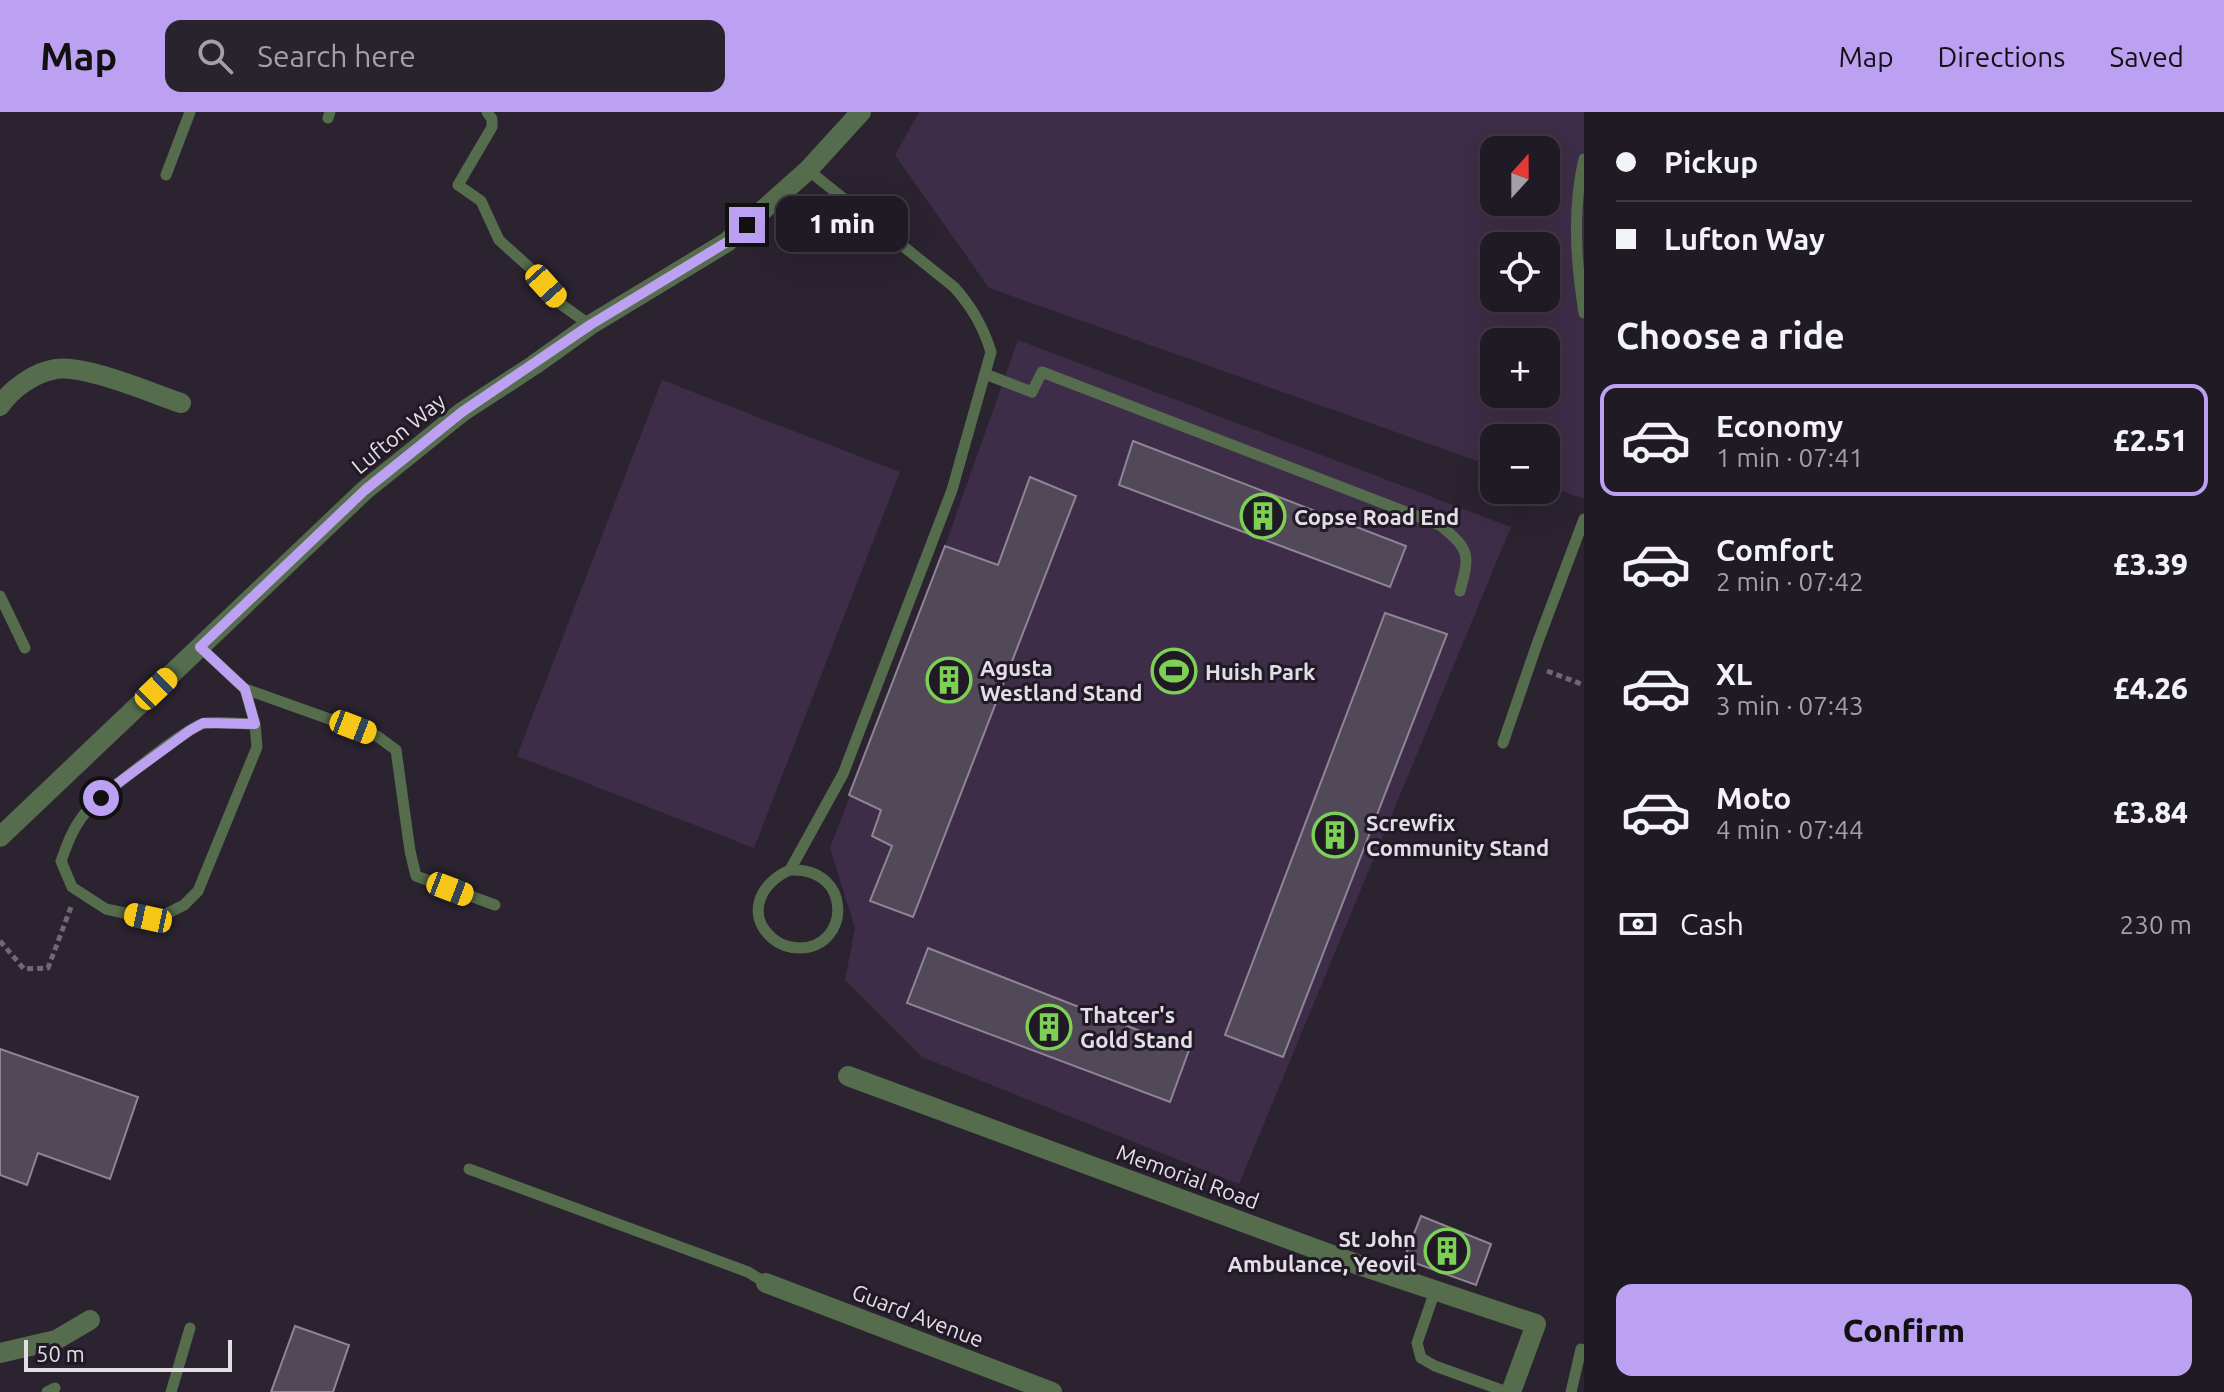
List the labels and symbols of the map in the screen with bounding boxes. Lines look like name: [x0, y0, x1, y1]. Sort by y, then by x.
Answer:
north arrow: [1480, 136, 1560, 216]
callout: 1 min: [775, 197, 907, 253]
route end: [729, 207, 765, 243]
car: [521, 260, 571, 312]
street label: Lufton Way: [346, 387, 450, 478]
building icon: Copse Road End: [1239, 492, 1287, 540]
place label: Copse Road End: [1294, 504, 1459, 529]
sports icon: Huish Park: [1150, 647, 1198, 695]
place label: Agusta Westland Stand: [980, 655, 1142, 705]
building icon: Agusta Westland Stand: [925, 656, 973, 704]
place label: Huish Park: [1205, 659, 1316, 684]
car: [130, 664, 182, 714]
car: [326, 707, 380, 747]
route start: [83, 780, 119, 816]
place label: Screwfix Community Stand: [1366, 810, 1549, 860]
building icon: Screwfix Community Stand: [1311, 811, 1359, 859]
car: [423, 869, 477, 909]
car: [122, 901, 174, 935]
place label: Thatcer's Gold Stand: [1080, 1002, 1193, 1052]
building icon: Thatcer's Gold Stand: [1025, 1003, 1073, 1051]
street label: Memorial Road: [1113, 1139, 1263, 1213]
place label: St John Ambulance, Yeovil: [1227, 1226, 1416, 1276]
building icon: St John Ambulance, Yeovil: [1423, 1227, 1471, 1275]
street label: Guard Avenue: [849, 1278, 987, 1352]
scale bar: [24, 1336, 232, 1372]

